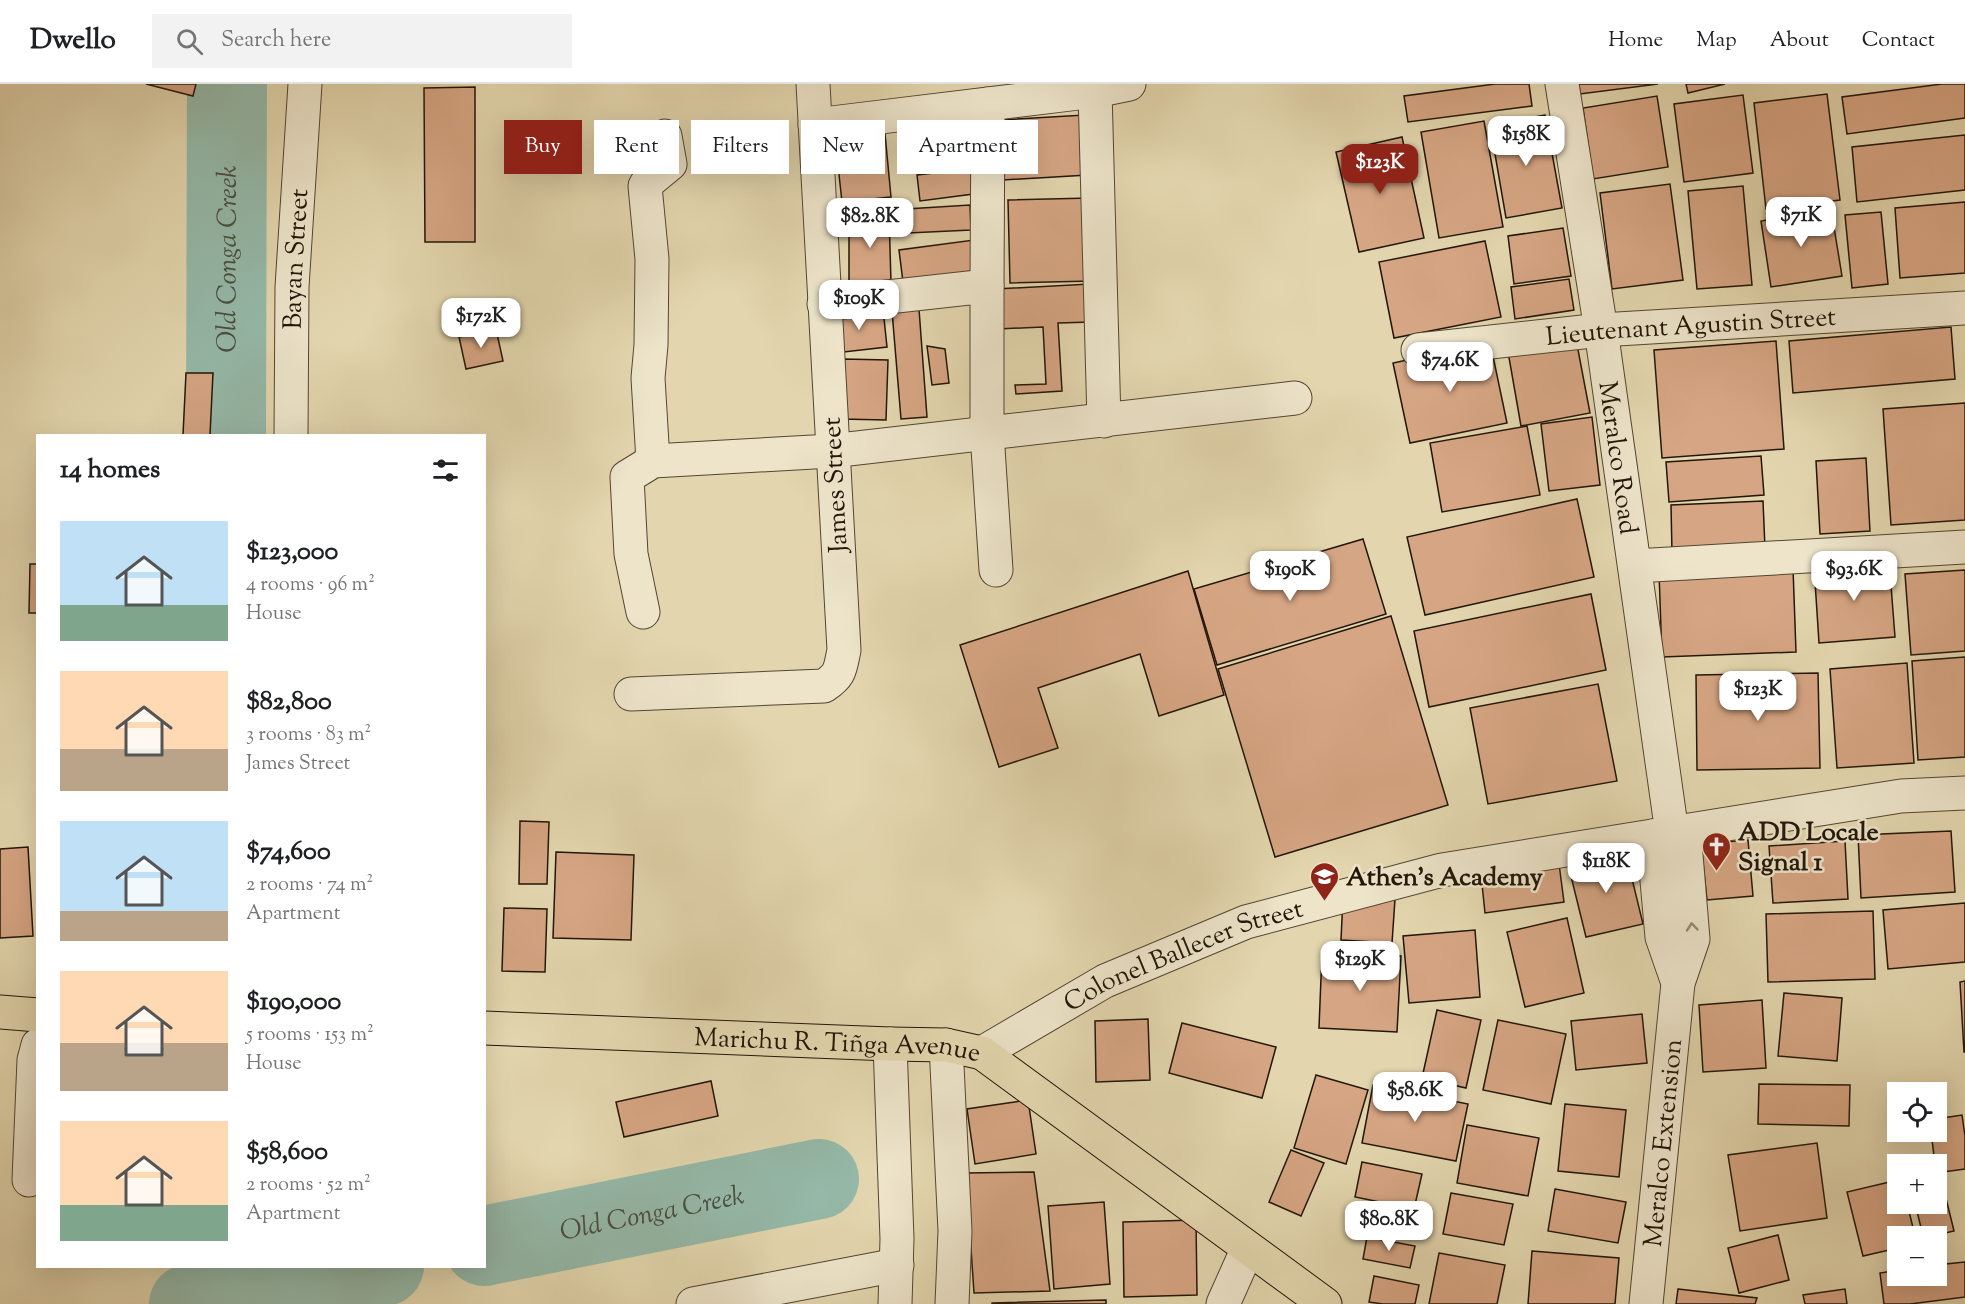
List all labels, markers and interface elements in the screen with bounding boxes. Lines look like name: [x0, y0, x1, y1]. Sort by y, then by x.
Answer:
search box: [152, 14, 572, 68]
text: Dwello: [30, 21, 116, 61]
icon: search: [173, 25, 206, 58]
text: Search here: [221, 25, 331, 57]
text: Home: [1608, 26, 1663, 56]
text: Map: [1696, 26, 1737, 56]
text: About: [1770, 26, 1829, 56]
text: Contact: [1862, 26, 1935, 56]
pin: $158K: [1484, 116, 1568, 167]
chip: Buy: [504, 120, 582, 174]
chip: Rent: [594, 120, 679, 174]
chip: Filters: [691, 120, 789, 174]
chip: New: [801, 120, 885, 174]
chip: Apartment: [897, 120, 1038, 174]
text: $158K: [1502, 121, 1550, 150]
pin: $123K: [1338, 144, 1422, 195]
text: $123K: [1355, 149, 1405, 178]
water label: Old Conga Creek: [209, 165, 249, 353]
street label: Bayan Street: [276, 188, 319, 330]
pin: $71K: [1765, 197, 1837, 248]
pin: $82.8K: [821, 198, 919, 249]
text: $71K: [1780, 202, 1822, 231]
text: $82.8K: [840, 203, 900, 232]
pin: $109K: [817, 280, 901, 331]
text: $109K: [833, 285, 885, 314]
pin: $172K: [439, 298, 523, 349]
street label: Lieutenant Agustin Street: [1544, 300, 1837, 357]
text: $172K: [455, 303, 507, 332]
pin: $74.6K: [1401, 342, 1499, 393]
text: $74.6K: [1421, 347, 1479, 376]
street label: Meralco Road: [1587, 379, 1646, 537]
street label: James Street: [814, 416, 859, 556]
text: 14 homes: [60, 452, 160, 489]
icon: filters: [429, 454, 462, 487]
text: $123,000: [246, 534, 338, 571]
icon: home: [108, 545, 180, 617]
pin: $190K: [1248, 551, 1332, 602]
pin: $93.6K: [1805, 551, 1903, 602]
text: $190K: [1264, 556, 1316, 585]
text: $93.6K: [1825, 556, 1883, 585]
text: 4 rooms · 96 m²: [246, 571, 375, 600]
text: House: [246, 600, 301, 629]
pin: $123K: [1716, 671, 1800, 722]
text: $123K: [1733, 676, 1783, 705]
text: $82,800: [246, 684, 332, 721]
icon: home: [108, 695, 180, 767]
text: 3 rooms · 83 m²: [246, 721, 371, 750]
text: James Street: [246, 750, 350, 779]
place label: ADD Locale Signal 1: [1738, 815, 1879, 882]
church icon: ADD Locale Signal 1: [1701, 830, 1733, 872]
text: $74,600: [246, 834, 331, 871]
pin: $118K: [1564, 843, 1648, 894]
icon: home: [108, 845, 180, 917]
text: $118K: [1582, 848, 1630, 877]
school or university icon: Athen's Academy: [1309, 860, 1341, 902]
place label: Athen's Academy: [1346, 860, 1543, 897]
text: 2 rooms · 74 m²: [246, 871, 373, 900]
street label: Colonel Ballecer Street: [1057, 892, 1308, 1022]
text: Apartment: [246, 900, 341, 929]
one-way arrow: [1686, 922, 1699, 931]
pin: $129K: [1318, 941, 1402, 992]
text: $129K: [1334, 946, 1386, 975]
text: $190,000: [246, 984, 341, 1021]
icon: home: [108, 995, 180, 1067]
street label: Marichu R. Tiñga Avenue: [693, 1020, 984, 1073]
text: 5 rooms · 153 m²: [246, 1021, 374, 1050]
street label: Meralco Extension: [1636, 1037, 1693, 1249]
text: House: [246, 1050, 301, 1079]
pin: $58.6K: [1366, 1072, 1464, 1123]
text: $58.6K: [1387, 1077, 1443, 1106]
map controls: [1887, 1082, 1947, 1286]
button: locate: [1887, 1082, 1947, 1142]
text: $58,600: [246, 1134, 328, 1171]
icon: home: [108, 1145, 180, 1217]
button: +: [1887, 1154, 1947, 1214]
text: 2 rooms · 52 m²: [246, 1171, 371, 1200]
water label: Old Conga Creek: [557, 1177, 748, 1252]
text: Apartment: [246, 1200, 341, 1229]
pin: $80.8K: [1340, 1201, 1438, 1252]
text: $80.8K: [1359, 1206, 1419, 1235]
button: −: [1887, 1226, 1947, 1286]

